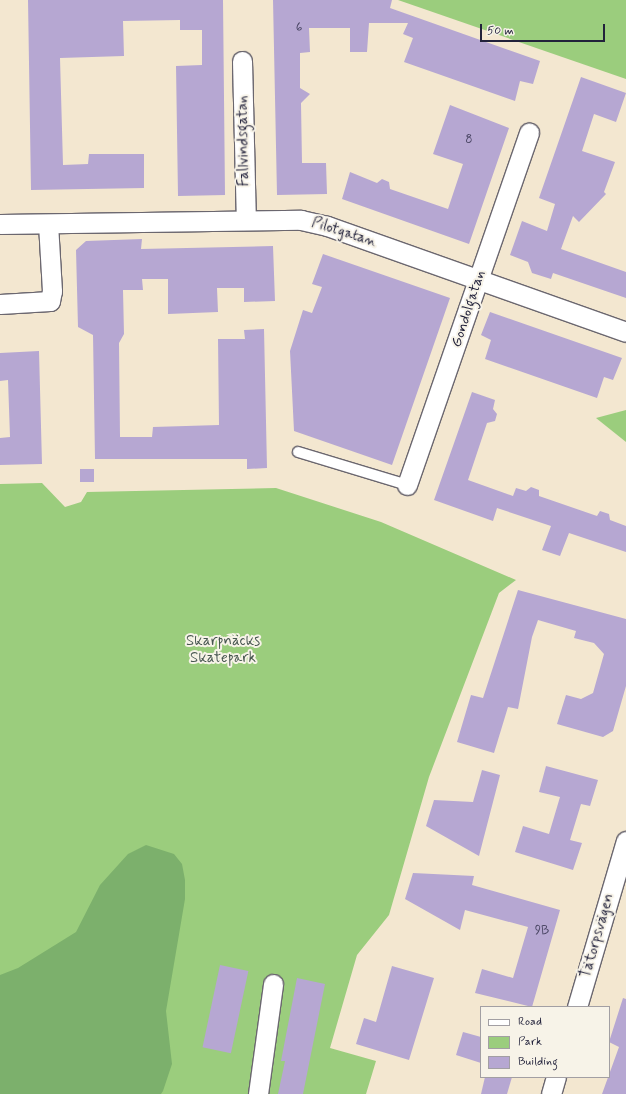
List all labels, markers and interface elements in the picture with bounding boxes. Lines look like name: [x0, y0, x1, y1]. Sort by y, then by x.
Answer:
scale bar: [482, 16, 607, 42]
house number: 6: [296, 20, 302, 36]
text: 50 m: [487, 23, 514, 39]
street label: Fallvindsgatan: [234, 95, 254, 187]
house number: 8: [465, 132, 473, 148]
street label: Pilotgatan: [309, 214, 379, 252]
street label: Gondolgatan: [448, 268, 490, 350]
park label: Skarpnäcks Skatepark: [186, 632, 260, 667]
street label: Tätorpsvägen: [577, 892, 619, 980]
house number: 9B: [535, 923, 549, 939]
legend: [480, 1006, 610, 1078]
text: Road: [518, 1014, 542, 1030]
text: Park: [518, 1034, 542, 1050]
text: Building: [518, 1054, 558, 1070]

